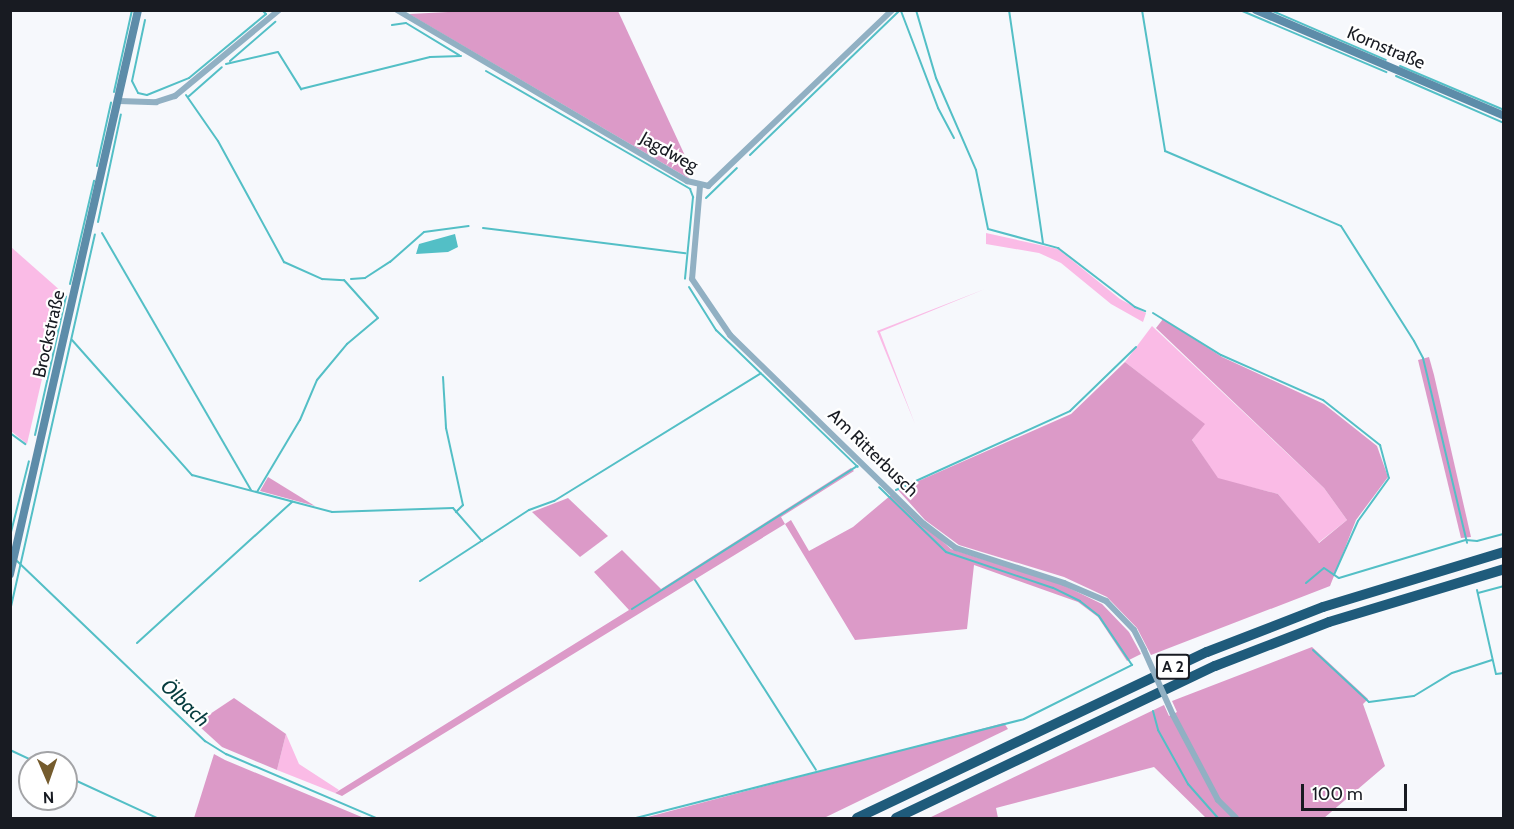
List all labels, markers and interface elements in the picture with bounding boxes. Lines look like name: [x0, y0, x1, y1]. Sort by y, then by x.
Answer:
street label: Kornstraße: [1344, 22, 1428, 74]
street label: Jagdweg: [636, 127, 702, 177]
street label: Brockstraße: [28, 288, 70, 380]
street label: Am Ritterbusch: [823, 405, 923, 501]
road number: A 2: [1155, 654, 1191, 680]
water label: Ölbach: [156, 674, 214, 732]
north arrow: [18, 751, 78, 811]
scale bar: [1304, 772, 1410, 810]
text: 100 m: [1312, 783, 1363, 805]
text: N: [43, 788, 55, 807]

